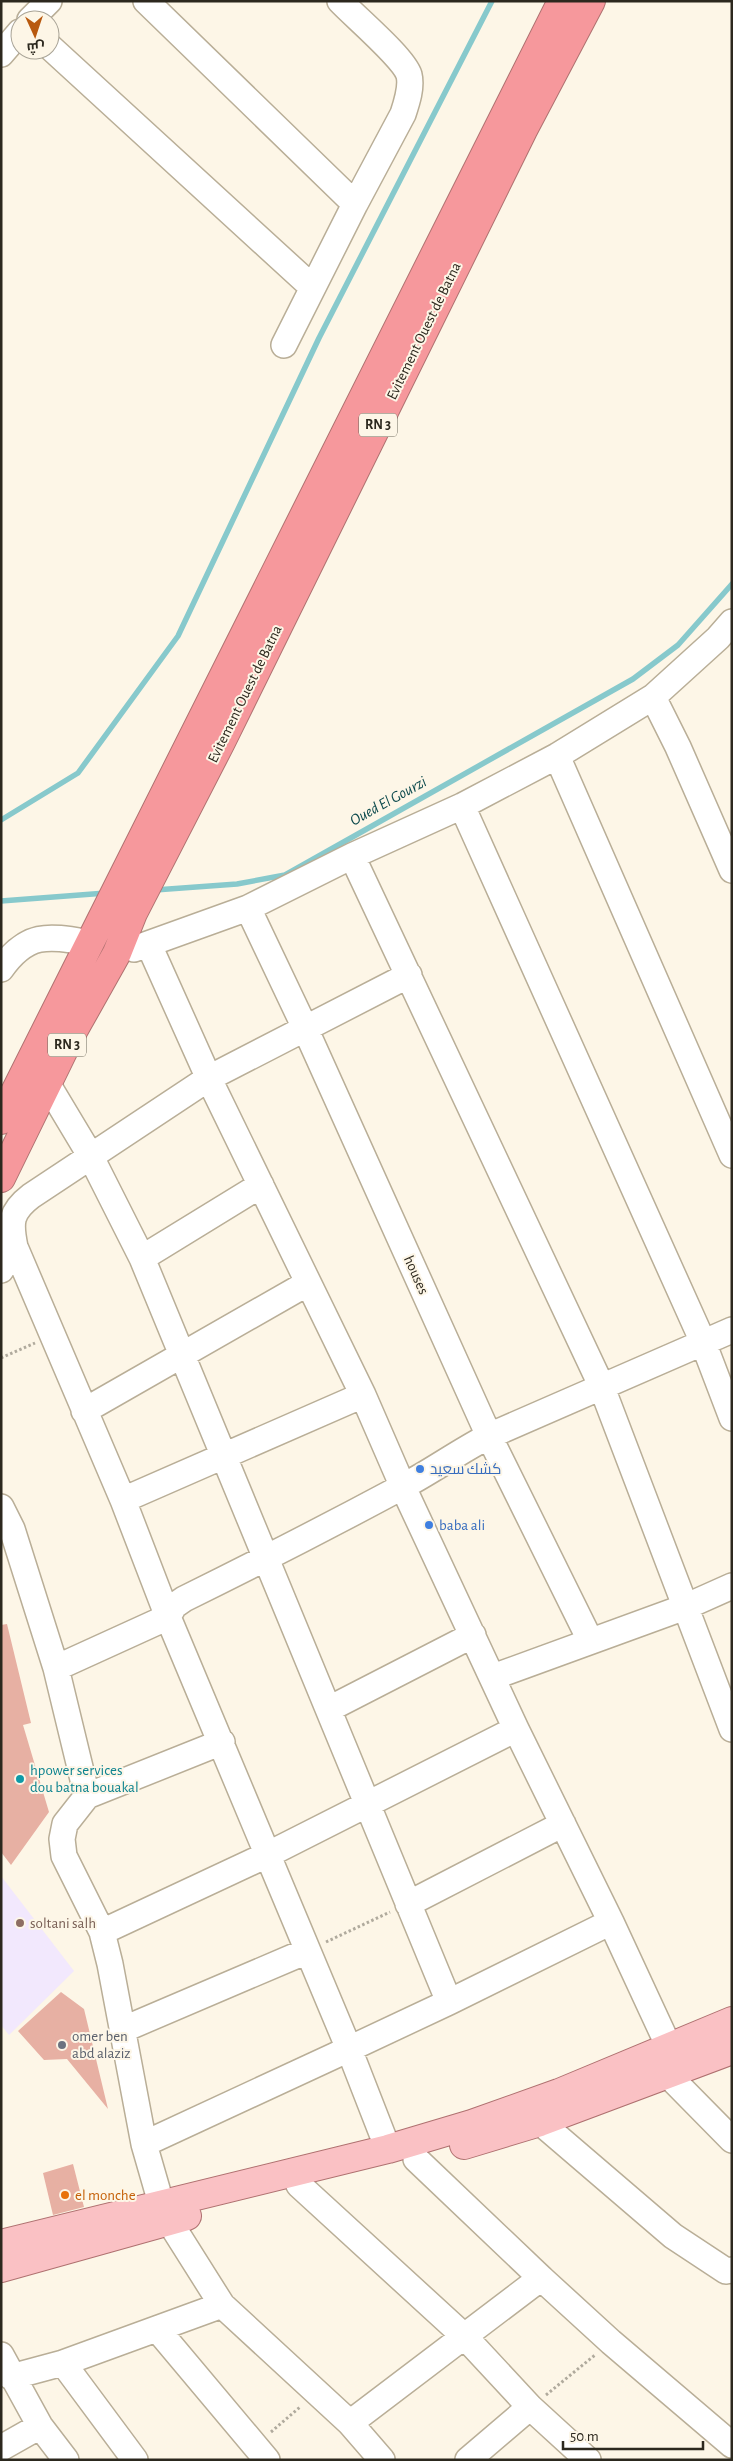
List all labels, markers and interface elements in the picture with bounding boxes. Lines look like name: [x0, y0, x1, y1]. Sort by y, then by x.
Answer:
north arrow: [10, 10, 60, 60]
text: ش: [26, 39, 45, 56]
street label: Evitement Ouest de Batna: [384, 260, 464, 402]
road number: RN 3: [359, 414, 397, 436]
street label: Evitement Ouest de Batna: [205, 623, 285, 765]
water label: Oued El Gourzi: [347, 773, 429, 829]
road number: RN 3: [48, 1034, 86, 1056]
street label: houses: [401, 1253, 431, 1297]
place label: كشك سعيد: [430, 1461, 501, 1477]
marker: كشك سعيد: [414, 1463, 426, 1475]
place label: baba ali: [439, 1518, 485, 1533]
marker: baba ali: [423, 1519, 435, 1531]
place label: hpower services dou batna bouakal: [30, 1763, 139, 1795]
marker: hpower services dou batna bouakal: [14, 1773, 26, 1785]
place label: soltani salh: [30, 1916, 96, 1931]
marker: soltani salh: [14, 1917, 26, 1929]
place label: omer ben abd alaziz: [72, 2029, 130, 2061]
marker: omer ben abd alaziz: [56, 2039, 68, 2051]
place label: el monche: [75, 2188, 136, 2203]
marker: el monche: [59, 2189, 71, 2201]
scale bar: [563, 2418, 703, 2450]
text: 50 m: [570, 2429, 599, 2444]

